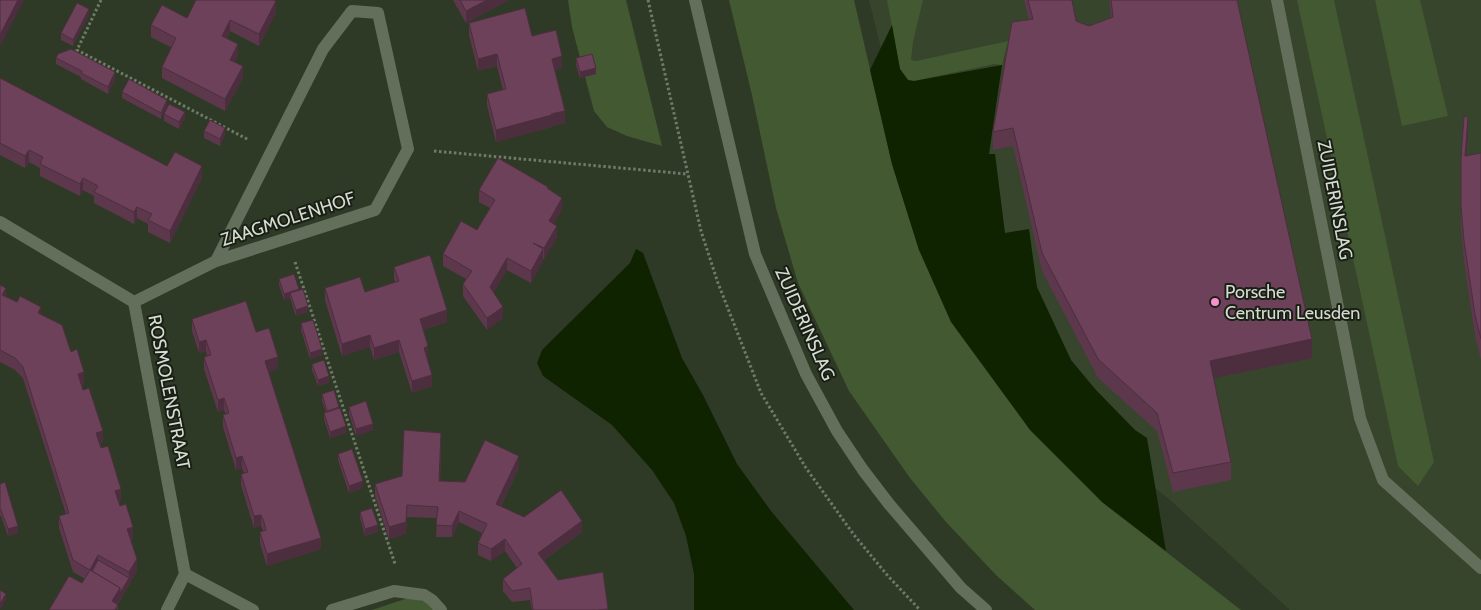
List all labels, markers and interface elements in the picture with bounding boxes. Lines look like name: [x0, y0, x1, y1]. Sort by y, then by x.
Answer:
street label: ZUIDERINSLAG: [1313, 138, 1357, 262]
street label: ZAAGMOLENHOF: [218, 187, 359, 251]
street label: ZUIDERINSLAG: [770, 264, 840, 384]
place label: Porsche Centrum Leusden: [1225, 281, 1360, 324]
marker: Porsche Centrum Leusden: [1209, 296, 1221, 308]
street label: ROSMOLENSTRAAT: [143, 313, 195, 472]

